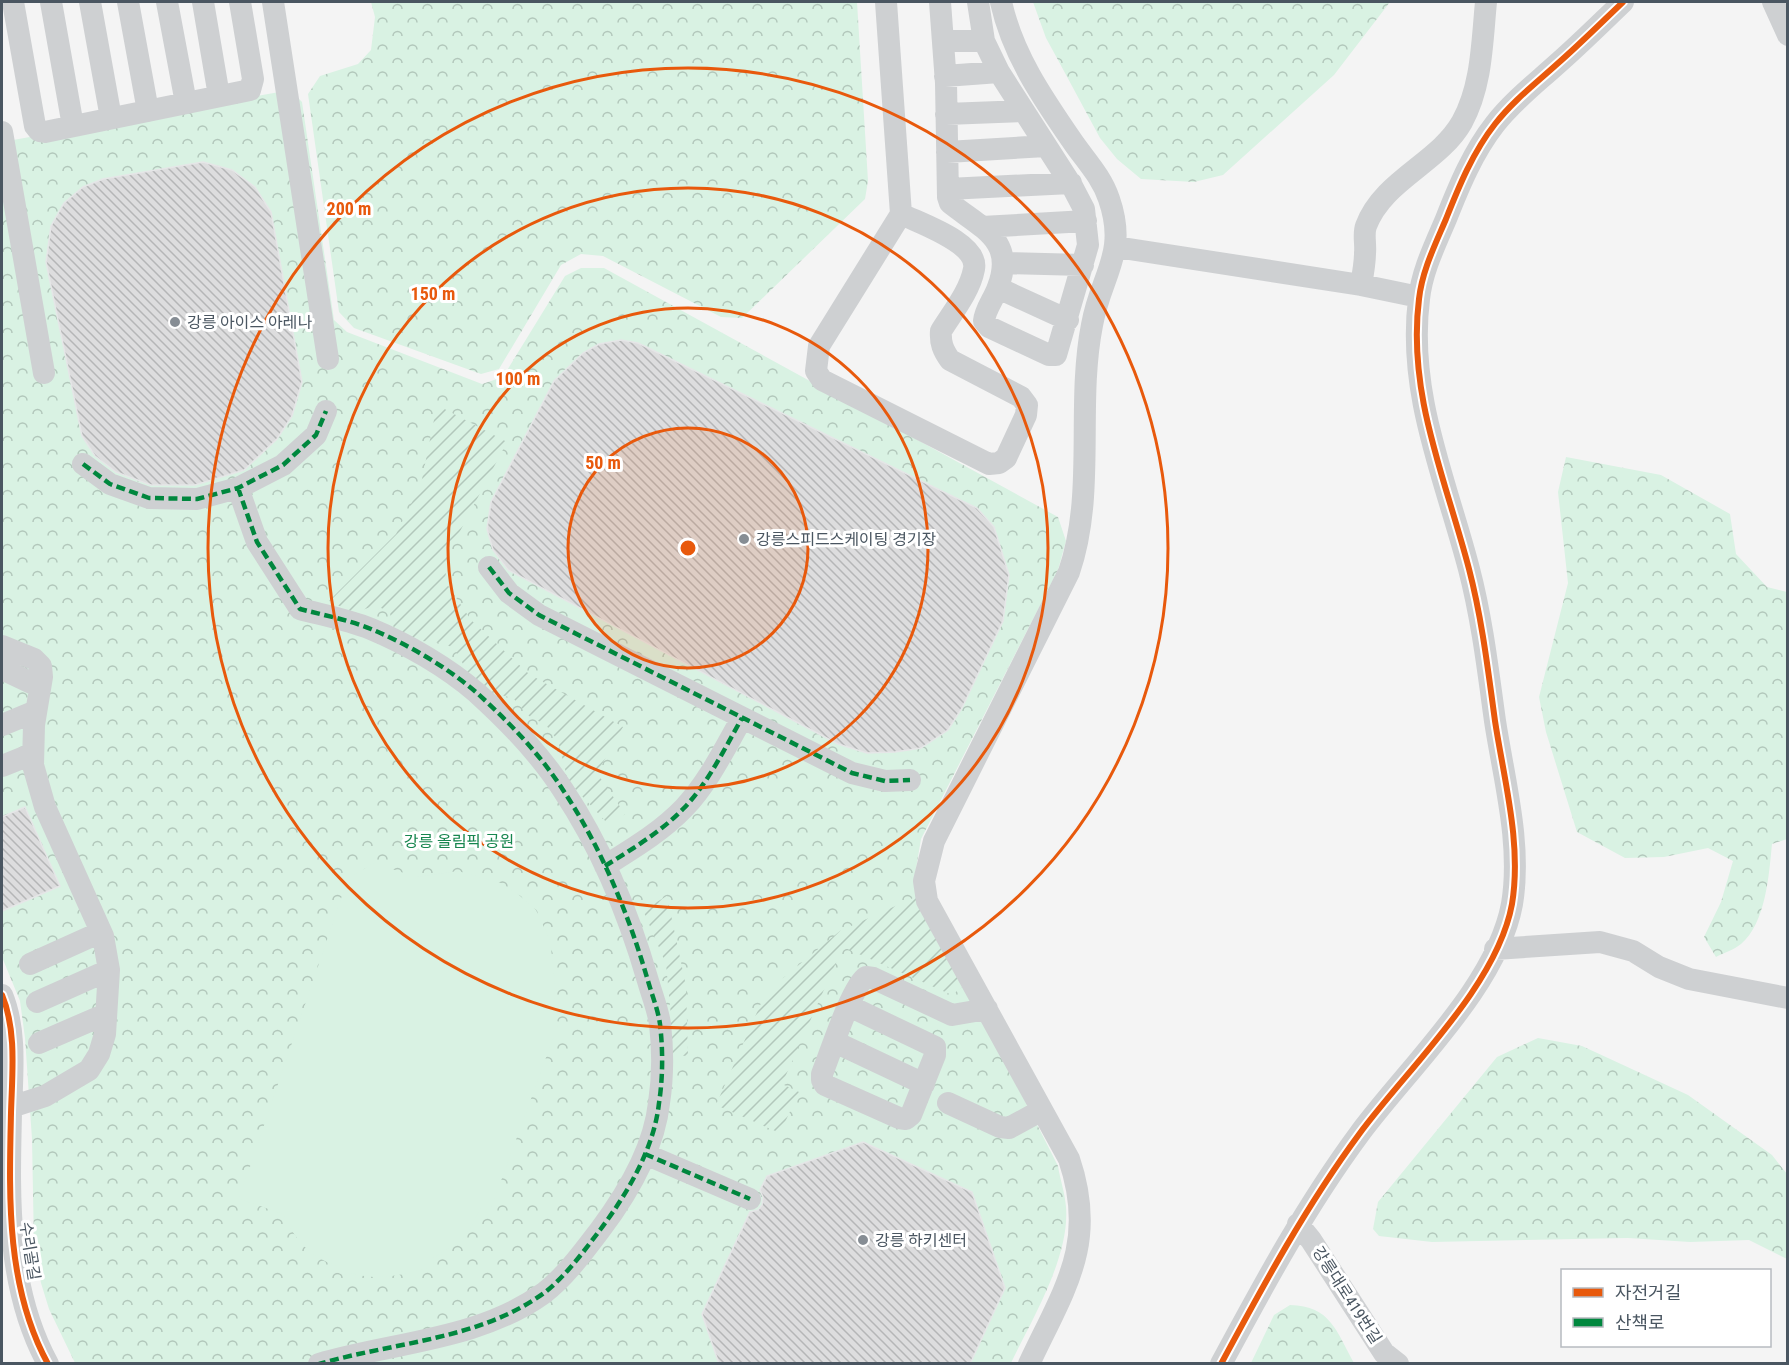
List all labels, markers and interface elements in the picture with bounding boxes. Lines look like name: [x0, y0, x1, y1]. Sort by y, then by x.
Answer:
text: 200 m: [327, 198, 371, 219]
text: 150 m: [411, 283, 455, 304]
place label: 강릉 아이스 아레나: [187, 313, 312, 332]
marker: 강릉 아이스 아레나: [168, 315, 182, 329]
text: 100 m: [496, 368, 540, 389]
text: 50 m: [585, 452, 621, 473]
place label: 강릉스피드스케이팅 경기장: [756, 530, 937, 549]
marker: 강릉스피드스케이팅 경기장: [737, 532, 751, 546]
centre of rings: [678, 538, 698, 558]
park label: 강릉 올림픽 공원: [404, 832, 514, 851]
street label: 수리골길: [16, 1220, 44, 1282]
place label: 강릉 하키센터: [875, 1231, 967, 1250]
marker: 강릉 하키센터: [856, 1233, 870, 1247]
street label: 강릉대로419번길: [1309, 1243, 1385, 1347]
legend: [1561, 1269, 1771, 1347]
text: 자전거길: [1615, 1282, 1681, 1303]
text: 산책로: [1615, 1312, 1665, 1333]

